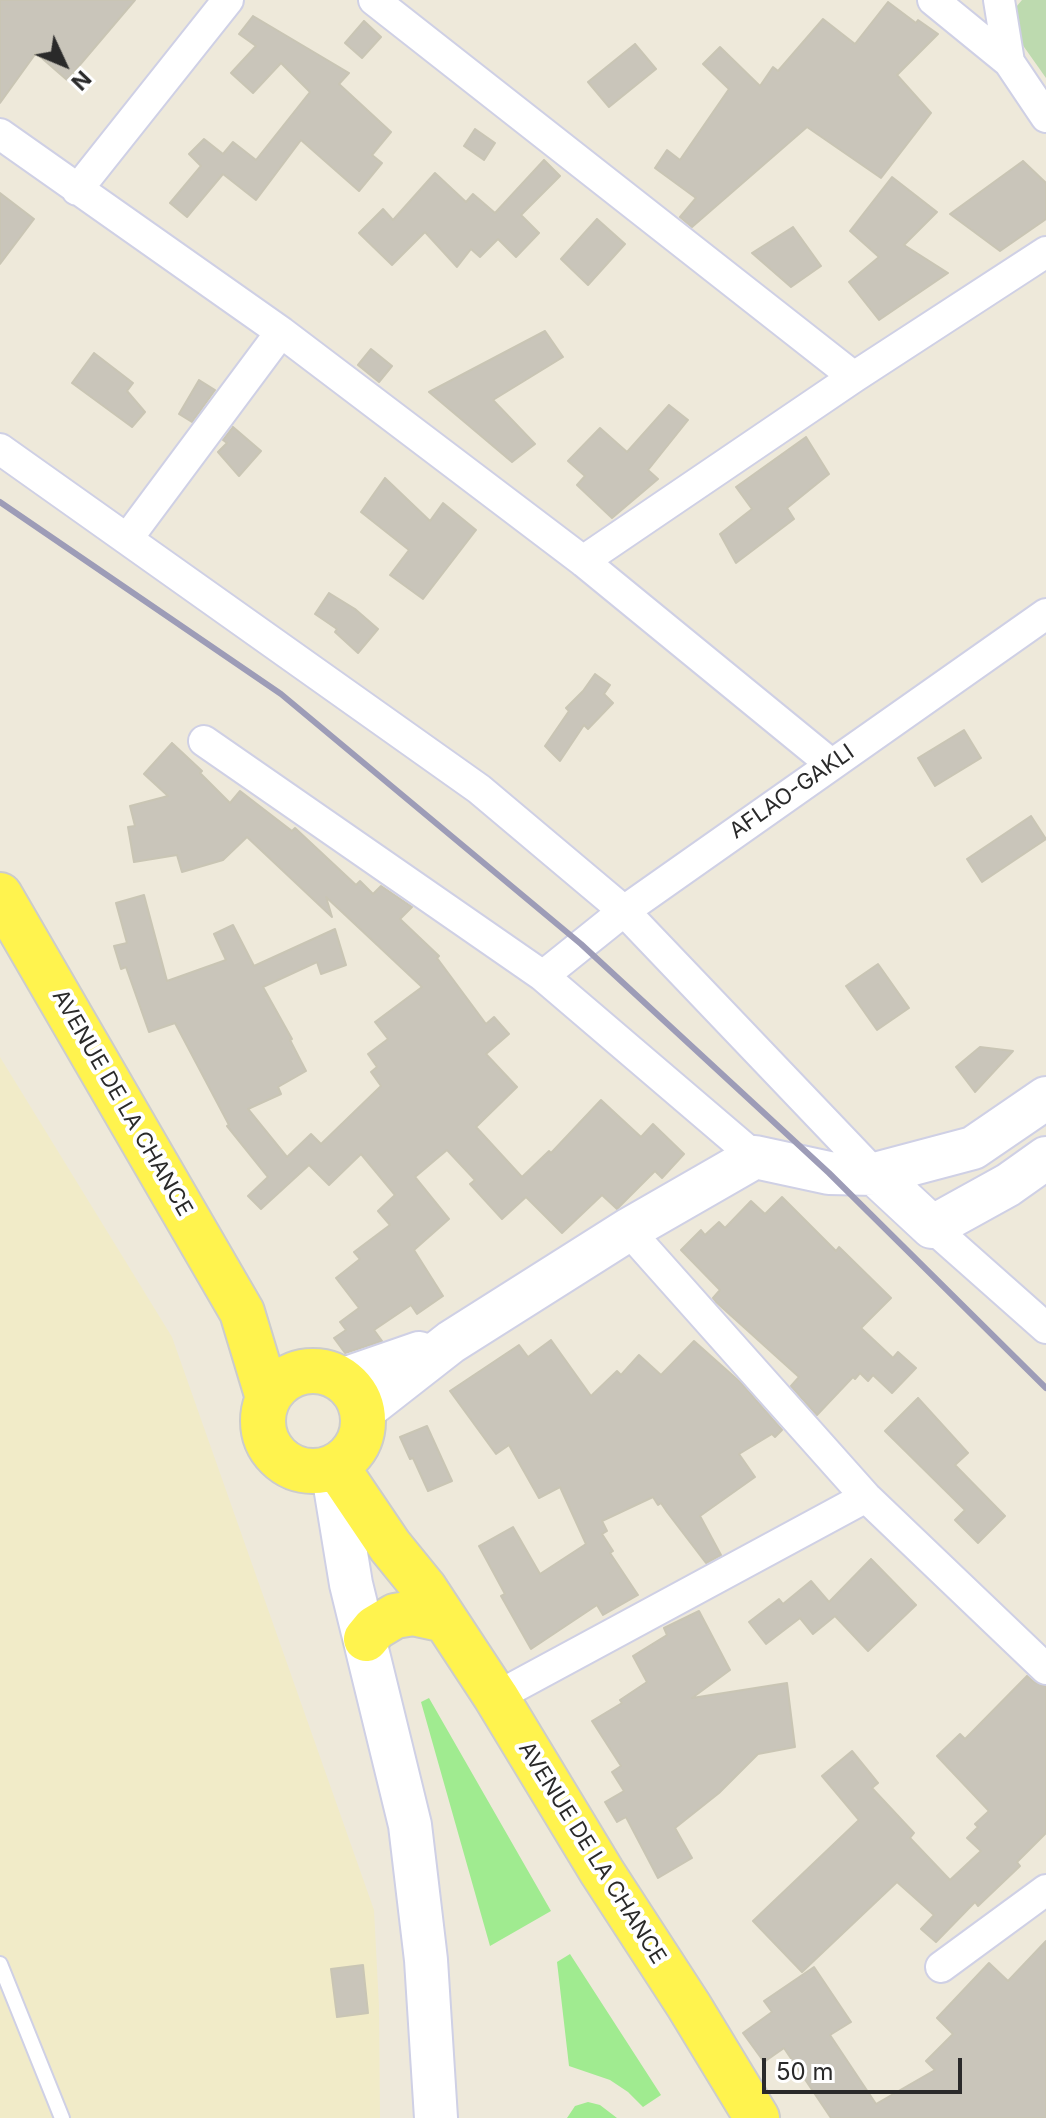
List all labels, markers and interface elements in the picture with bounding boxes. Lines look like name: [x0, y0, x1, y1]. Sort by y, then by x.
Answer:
north arrow: [24, 24, 104, 104]
text: N: [66, 66, 96, 96]
street label: AFLAO-GAKLI: [725, 739, 859, 845]
street label: AVENUE DE LA CHANCE: [46, 985, 198, 1221]
street label: AVENUE DE LA CHANCE: [513, 1737, 671, 1969]
scale bar: [766, 2042, 966, 2092]
text: 50 m: [776, 2057, 834, 2086]

